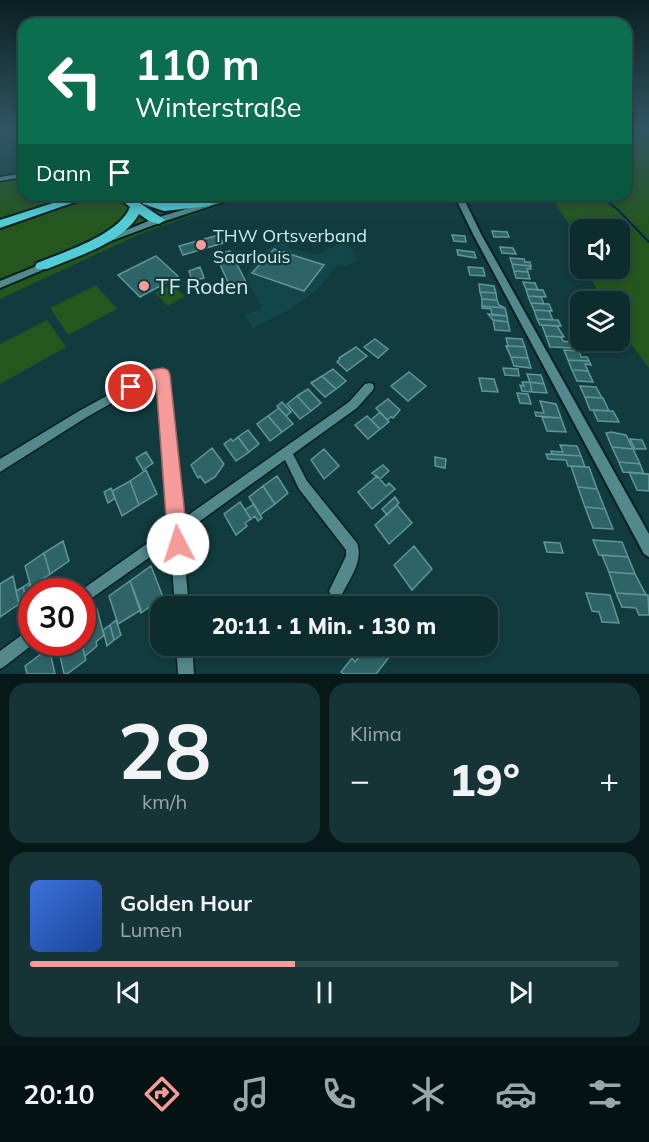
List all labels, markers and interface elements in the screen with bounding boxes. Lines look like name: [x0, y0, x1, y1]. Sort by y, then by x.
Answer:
text: 110 m: [135, 38, 260, 91]
icon: left: [36, 42, 114, 120]
text: Winterstraße: [135, 90, 301, 124]
icon: arrive: [103, 156, 136, 189]
text: Dann: [36, 159, 91, 187]
map controls: [570, 219, 630, 351]
button: sound: [570, 219, 630, 279]
place label: THW Ortsverband Saarlouis: [213, 224, 367, 268]
marker: THW Ortsverband Saarlouis: [194, 238, 208, 252]
place label: TF Roden: [156, 273, 249, 299]
marker: TF Roden: [137, 279, 151, 293]
button: layers: [570, 291, 630, 351]
pin: [105, 361, 156, 412]
icon: arrive: [114, 370, 147, 403]
position arrow: [146, 512, 210, 576]
speed limit sign: 30: [18, 578, 96, 656]
text: 20:11 · 1 Min. · 130 m: [212, 612, 436, 640]
text: 28: [118, 701, 211, 799]
text: Klima: [350, 721, 402, 746]
text: 19°: [449, 751, 520, 807]
text: −: [350, 759, 370, 800]
text: +: [599, 759, 619, 800]
text: km/h: [142, 789, 187, 814]
text: Golden Hour: [120, 889, 252, 917]
text: Lumen: [120, 917, 182, 942]
icon: previous: [112, 976, 145, 1009]
icon: pause: [308, 976, 341, 1009]
icon: next: [504, 976, 537, 1009]
icon: directions: [141, 1073, 183, 1115]
icon: music: [230, 1073, 272, 1115]
icon: phone: [318, 1073, 360, 1115]
icon: climate: [407, 1073, 449, 1115]
icon: car: [495, 1073, 537, 1115]
icon: filters: [584, 1073, 626, 1115]
text: 20:10: [23, 1077, 95, 1111]

